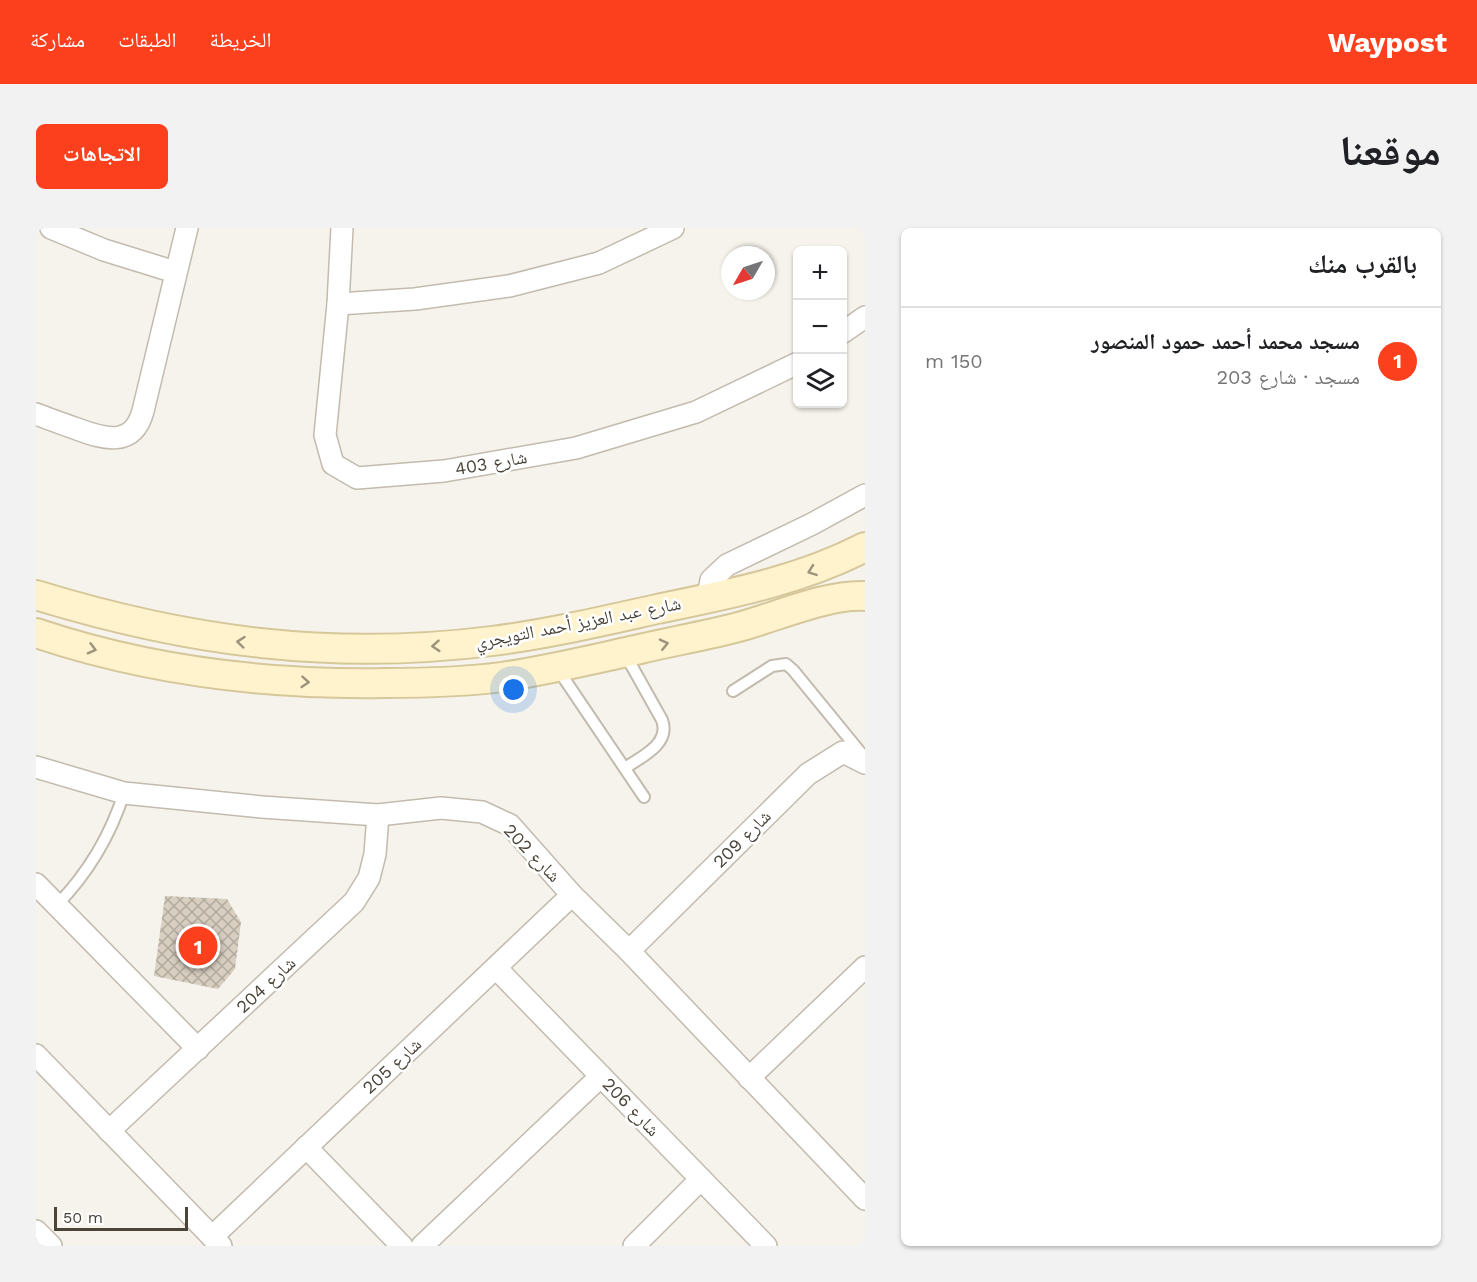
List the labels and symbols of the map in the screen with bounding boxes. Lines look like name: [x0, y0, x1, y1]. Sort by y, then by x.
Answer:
north arrow: [721, 246, 775, 300]
street label: شارع 403: [453, 446, 529, 480]
one-way arrow: [807, 564, 818, 577]
street label: شارع عبد العزيز أحمد التويجري: [473, 592, 683, 657]
one-way arrow: [237, 636, 246, 648]
one-way arrow: [659, 638, 669, 651]
one-way arrow: [431, 639, 440, 652]
one-way arrow: [86, 642, 97, 654]
one-way arrow: [301, 675, 310, 688]
your location: [499, 675, 528, 704]
street label: شارع 209: [708, 805, 776, 873]
street label: شارع 202: [499, 819, 565, 887]
pin: 1: [178, 924, 218, 968]
street label: شارع 204: [232, 952, 300, 1018]
street label: شارع 205: [358, 1033, 426, 1099]
street label: شارع 206: [598, 1073, 664, 1141]
scale bar: [54, 1204, 188, 1232]

